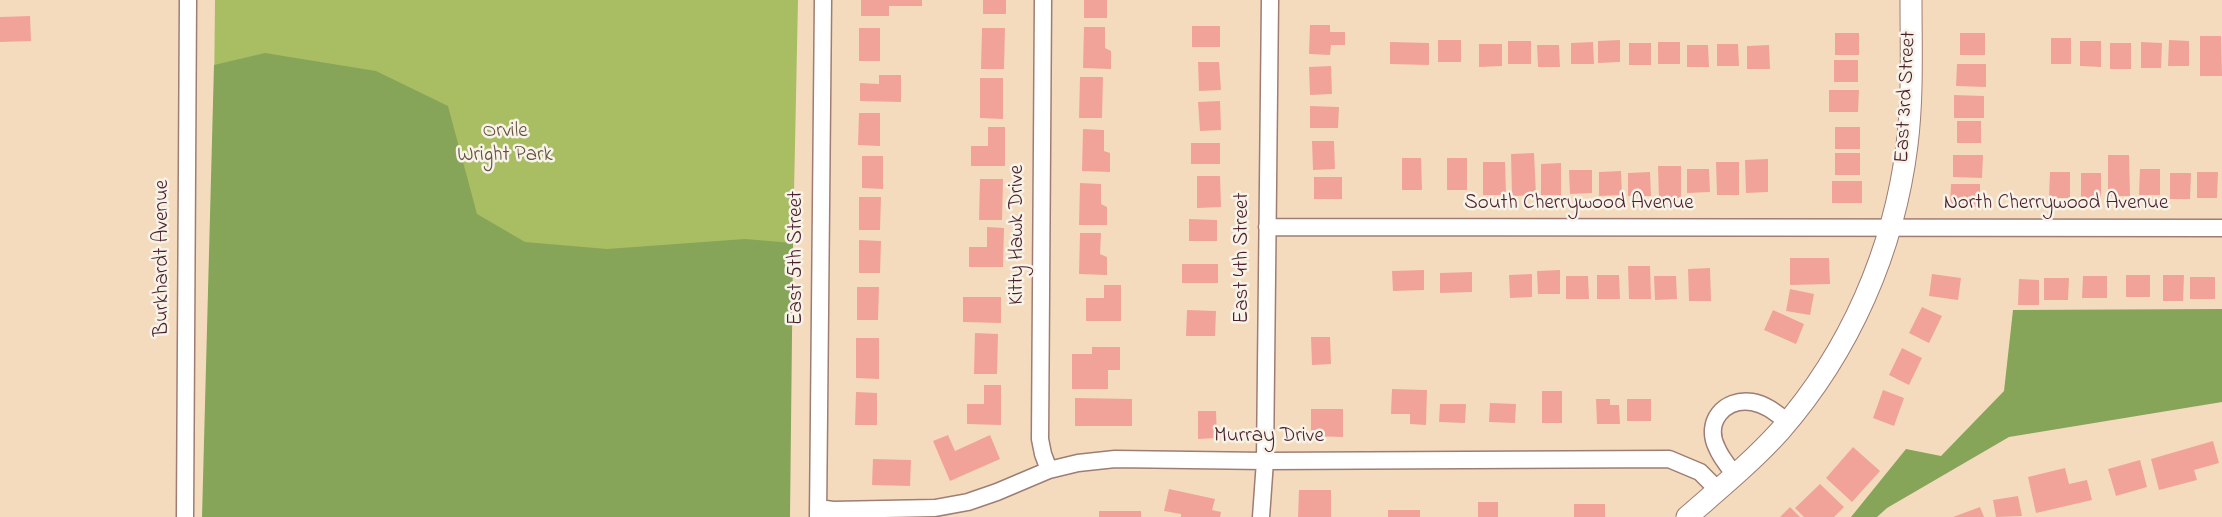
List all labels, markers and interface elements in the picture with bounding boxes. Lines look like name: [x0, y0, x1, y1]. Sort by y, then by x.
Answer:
street label: East 3rd Street: [1891, 30, 1923, 164]
park label: Orvile Wright Park: [457, 120, 553, 170]
street label: Kitty Hawk Drive: [1006, 165, 1032, 305]
street label: Burkhardt Avenue: [151, 180, 177, 336]
street label: East 5th Street: [785, 191, 811, 325]
street label: South Cherrywood Avenue: [1464, 192, 1694, 218]
street label: North Cherrywood Avenue: [1944, 192, 2168, 218]
street label: East 4th Street: [1231, 193, 1257, 323]
street label: Murray Drive: [1214, 425, 1324, 451]

